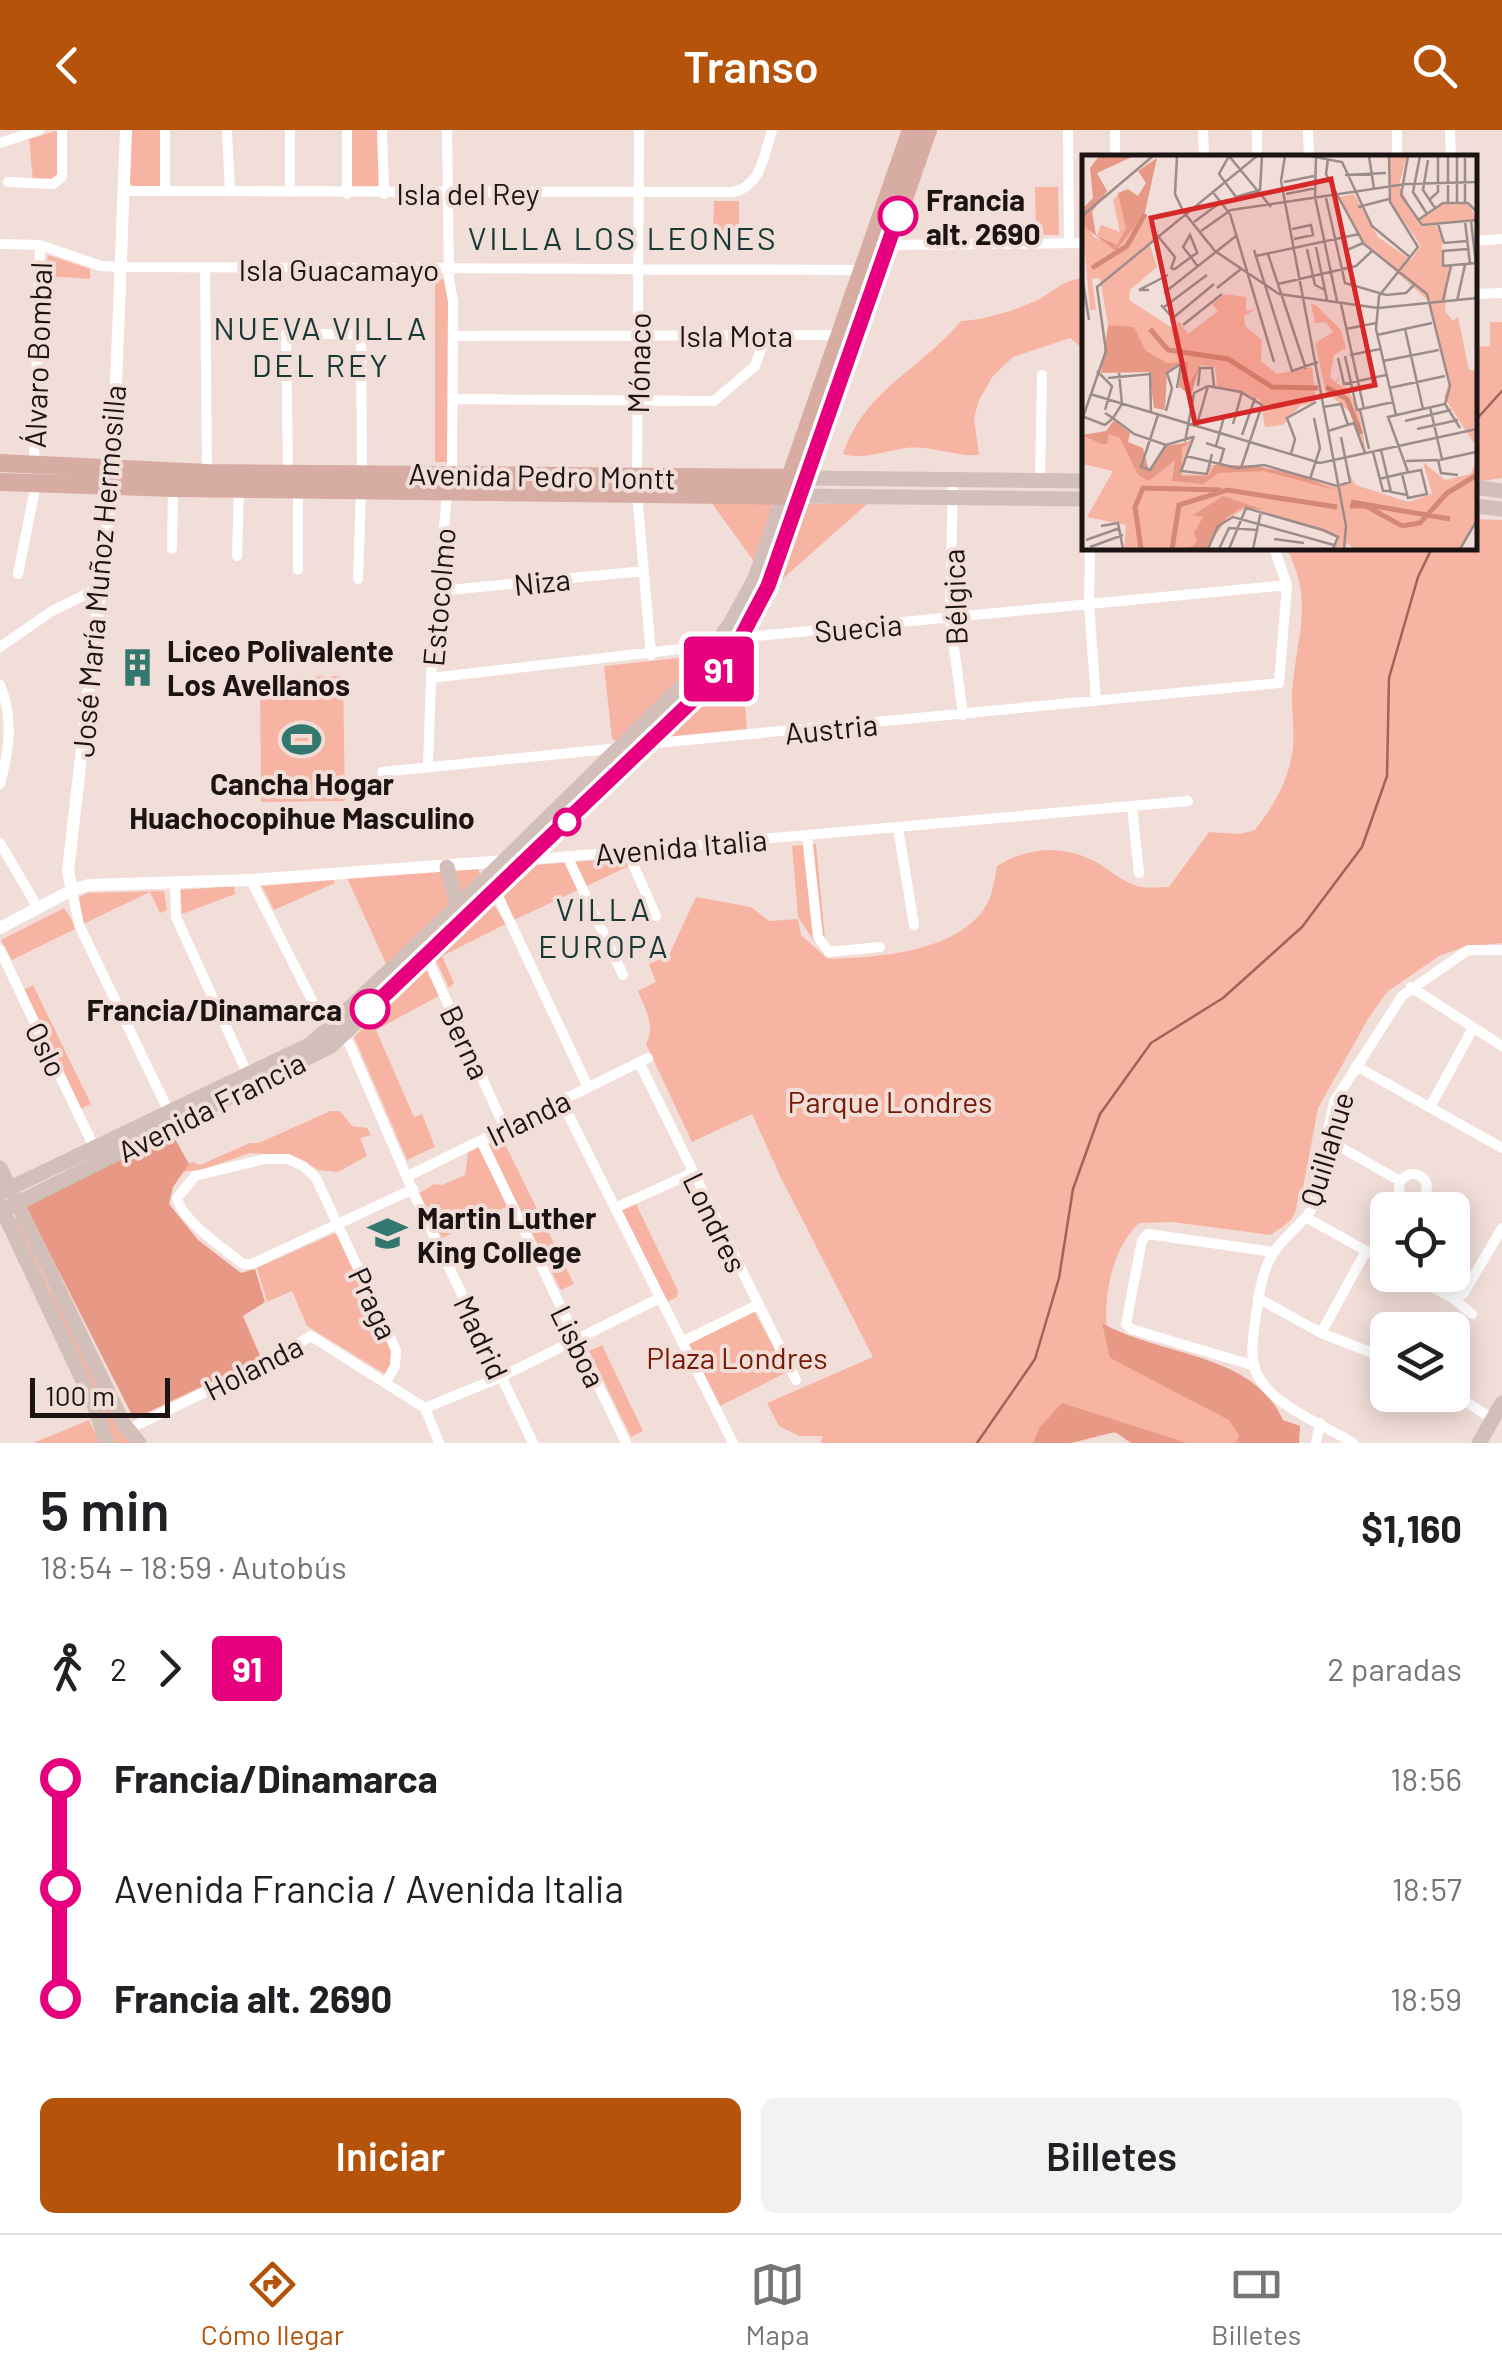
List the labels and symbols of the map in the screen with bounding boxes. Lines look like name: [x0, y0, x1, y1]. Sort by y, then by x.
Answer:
inset map: [1082, 155, 1477, 550]
street label: Isla del Rey: [396, 175, 540, 211]
place label: Francia alt. 2690: [926, 181, 1041, 251]
marker: Francia alt. 2690: [879, 197, 917, 235]
district label: VILLA LOS LEONES: [468, 218, 778, 256]
street label: Isla Guacamayo: [239, 251, 439, 287]
street label: Álvaro Bombal: [16, 261, 58, 449]
district label: NUEVA VILLA DEL REY: [213, 308, 429, 383]
street label: Mónaco: [619, 312, 657, 414]
street label: Isla Mota: [679, 317, 793, 353]
street label: José María Muñoz Hermosilla: [64, 383, 132, 759]
street label: Avenida Pedro Montt: [408, 455, 676, 495]
street label: Estocolmo: [414, 526, 462, 668]
street label: Bélgica: [934, 548, 974, 646]
street label: Niza: [512, 560, 572, 602]
street label: Suecia: [813, 605, 903, 649]
place label: Liceo Polivalente Los Avellanos: [167, 632, 394, 702]
line badge: 91: [674, 636, 764, 702]
building icon: Liceo Polivalente Los Avellanos: [116, 646, 158, 688]
street label: Austria: [783, 705, 879, 751]
sports icon: Cancha Hogar Huachocopihue Masculino: [281, 718, 323, 760]
place label: Cancha Hogar Huachocopihue Masculino: [129, 765, 475, 835]
unlabelled marker: [554, 809, 580, 835]
street label: Avenida Italia: [593, 821, 769, 871]
district label: VILLA EUROPA: [538, 889, 670, 964]
marker: Francia/Dinamarca: [351, 990, 389, 1028]
place label: Francia/Dinamarca: [86, 991, 342, 1027]
street label: Berna: [433, 999, 499, 1085]
street label: Oslo: [18, 1016, 76, 1082]
street label: Avenida Francia: [111, 1043, 311, 1169]
street label: Irlanda: [480, 1081, 576, 1153]
park label: Parque Londres: [788, 1083, 992, 1119]
street label: Quillahue: [1291, 1087, 1361, 1211]
street label: Londres: [676, 1166, 756, 1278]
place label: Martin Luther King College: [417, 1199, 597, 1269]
school or university icon: Martin Luther King College: [366, 1213, 408, 1255]
street label: Praga: [342, 1261, 406, 1345]
street label: Madrid: [447, 1289, 517, 1385]
street label: Lisboa: [544, 1299, 614, 1393]
street label: Holanda: [198, 1327, 308, 1407]
park label: Plaza Londres: [646, 1339, 828, 1375]
scale bar: [30, 1373, 170, 1418]

